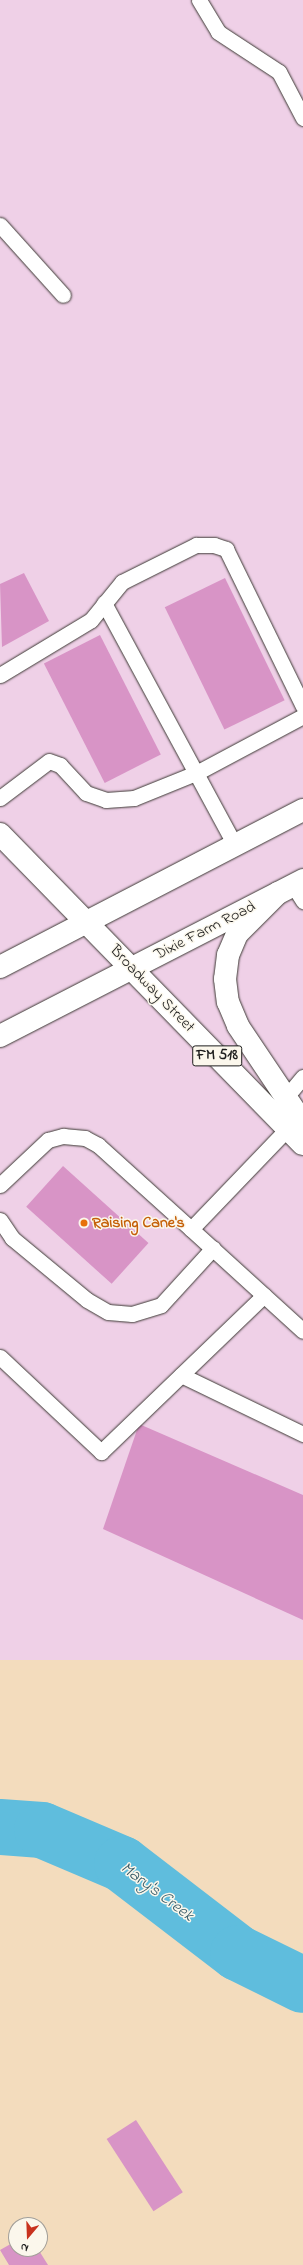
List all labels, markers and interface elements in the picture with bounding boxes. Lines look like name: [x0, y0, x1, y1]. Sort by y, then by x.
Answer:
street label: Dixie Farm Road: [151, 897, 259, 965]
street label: Broadway Street: [105, 941, 199, 1037]
road number: FM 518: [192, 1043, 242, 1069]
place label: Raising Cane's: [92, 1213, 185, 1233]
marker: Raising Cane's: [79, 1218, 89, 1228]
water label: Mary's Creek: [116, 1858, 198, 1926]
north arrow: [8, 2217, 48, 2257]
text: N: [18, 2239, 31, 2256]

